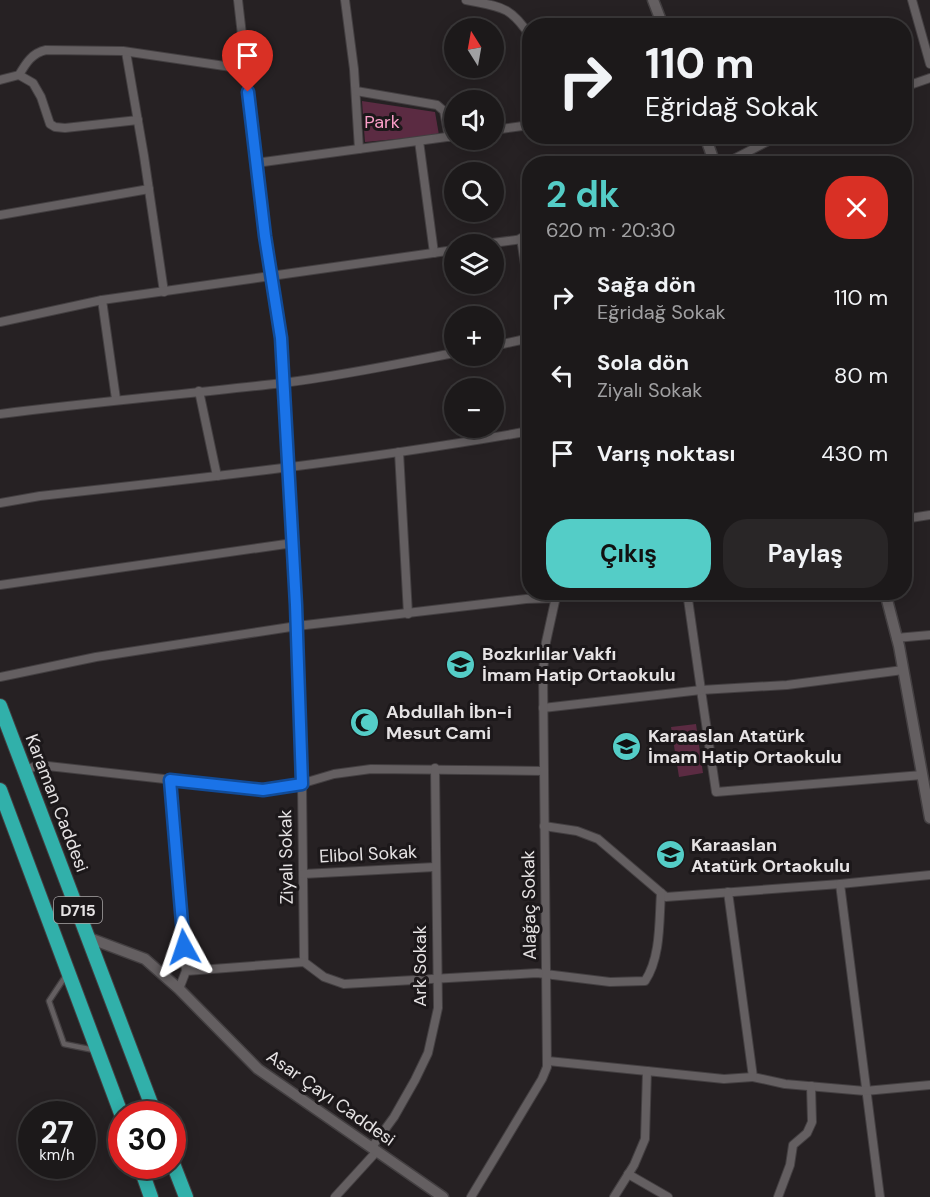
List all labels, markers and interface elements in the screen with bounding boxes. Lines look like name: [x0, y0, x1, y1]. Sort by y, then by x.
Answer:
north arrow: [444, 18, 504, 78]
map controls: [444, 18, 504, 438]
pin: [222, 30, 273, 92]
text: 110 m: [645, 36, 755, 91]
icon: arrive: [231, 39, 264, 72]
icon: right: [546, 42, 624, 120]
text: Eğridağ Sokak: [645, 89, 819, 124]
button: sound: [444, 90, 504, 150]
park label: Park: [364, 110, 400, 134]
button: search: [444, 162, 504, 222]
text: 2 dk: [546, 171, 620, 218]
button: close: [825, 176, 888, 239]
text: 620 m · 20:30: [546, 217, 675, 243]
button: layers: [444, 234, 504, 294]
text: Sağa dön: [597, 270, 696, 299]
icon: right: [546, 281, 579, 314]
text: 110 m: [834, 283, 888, 312]
text: Eğridağ Sokak: [597, 299, 726, 325]
button: +: [444, 306, 504, 366]
text: Sola dön: [597, 348, 689, 377]
icon: left: [546, 359, 579, 392]
text: 80 m: [834, 361, 888, 390]
text: Ziyalı Sokak: [597, 377, 702, 403]
button: −: [444, 378, 504, 438]
icon: arrive: [546, 437, 579, 470]
text: Varış noktası: [597, 439, 735, 468]
text: 430 m: [821, 439, 888, 468]
button: Çıkış: [546, 519, 711, 588]
button: Paylaş: [723, 519, 888, 588]
place label: Bozkırlılar Vakfı İmam Hatip Ortaokulu: [482, 642, 676, 687]
school or university icon: Bozkırlılar Vakfı İmam Hatip Ortaokulu: [445, 648, 477, 680]
place label: Abdullah İbn-i Mesut Cami: [386, 700, 512, 745]
mosque icon: Abdullah İbn-i Mesut Cami: [349, 706, 381, 738]
place label: Karaaslan Atatürk İmam Hatip Ortaokulu: [648, 724, 842, 769]
school or university icon: Karaaslan Atatürk İmam Hatip Ortaokulu: [611, 730, 643, 762]
street label: Karaman Caddesi: [20, 731, 94, 875]
street label: Ziyalı Sokak: [273, 809, 299, 905]
place label: Karaaslan Atatürk Ortaokulu: [691, 833, 850, 878]
street label: Elibol Sokak: [318, 839, 418, 869]
school or university icon: Karaaslan Atatürk Ortaokulu: [654, 839, 686, 871]
street label: Alağaç Sokak: [516, 850, 542, 960]
road number: D715: [54, 897, 102, 923]
position arrow: [152, 915, 216, 979]
street label: Ark Sokak: [408, 925, 432, 1007]
street label: Asar Çayı Caddesi: [262, 1045, 400, 1151]
speed limit sign: 30: [108, 1101, 186, 1179]
text: 27: [40, 1113, 74, 1152]
text: km/h: [39, 1145, 75, 1165]

